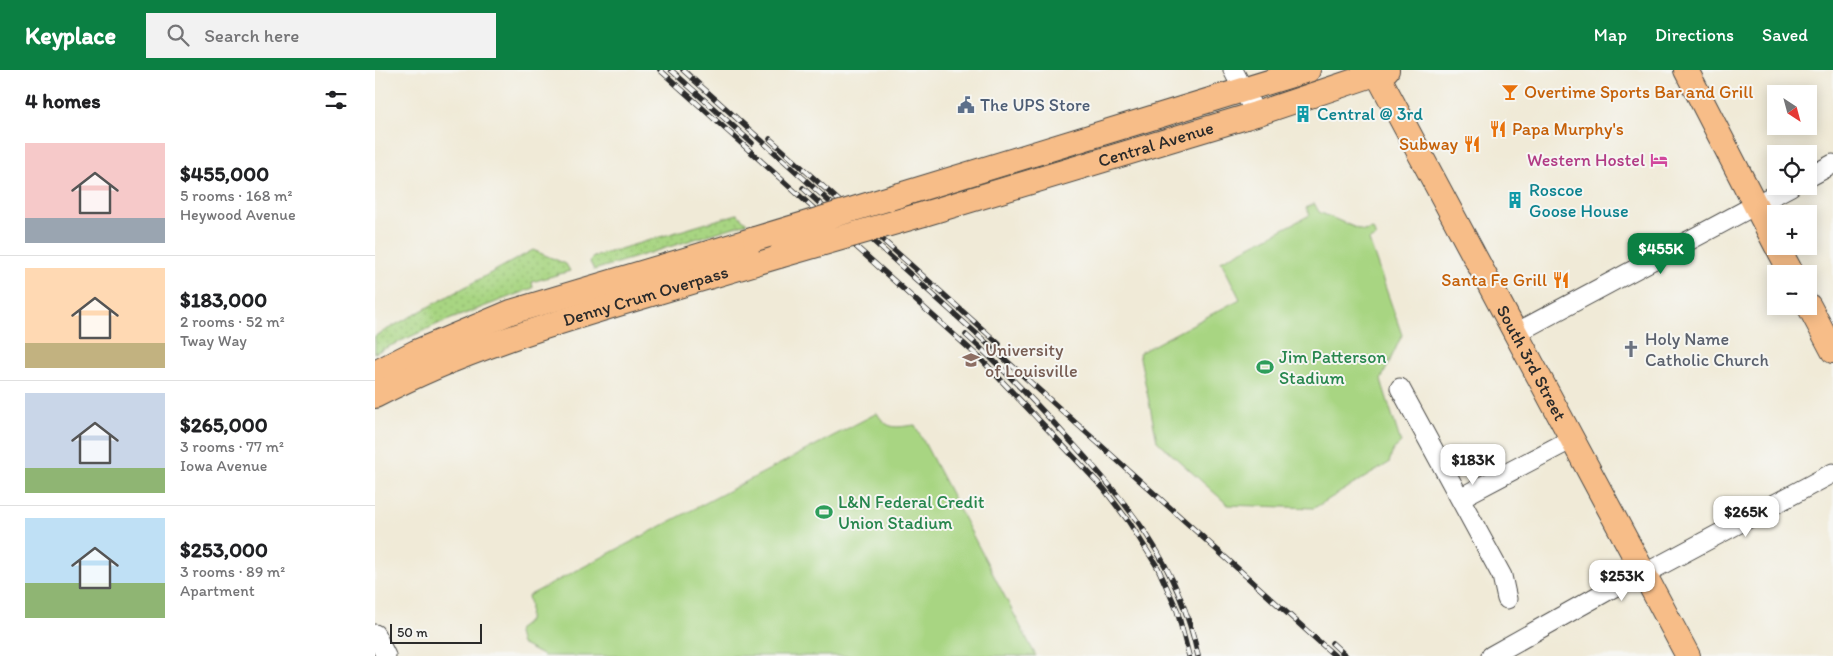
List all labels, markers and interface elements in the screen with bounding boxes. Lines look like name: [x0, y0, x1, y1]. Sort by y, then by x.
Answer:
search box: [146, 13, 496, 58]
text: Keyplace: [25, 21, 116, 50]
icon: search: [164, 21, 192, 49]
text: Search here: [204, 24, 299, 47]
text: Map: [1594, 24, 1627, 46]
text: Directions: [1655, 24, 1734, 46]
text: Saved: [1762, 24, 1808, 46]
place label: Overtime Sports Bar and Grill: [1524, 81, 1753, 103]
bar icon: Overtime Sports Bar and Grill: [1500, 82, 1520, 102]
north arrow: [1767, 85, 1817, 135]
map controls: [1767, 85, 1817, 315]
icon: filters: [322, 86, 350, 114]
text: 4 homes: [25, 88, 101, 113]
place label: The UPS Store: [980, 94, 1090, 116]
public building icon: The UPS Store: [956, 95, 976, 115]
place label: Central @ 3rd: [1317, 103, 1423, 125]
building icon: Central @ 3rd: [1293, 104, 1313, 124]
street label: Central Avenue: [1095, 116, 1216, 172]
place label: Papa Murphy's: [1512, 118, 1624, 140]
restaurant icon: Papa Murphy's: [1488, 119, 1508, 139]
place label: Subway: [1399, 133, 1458, 155]
restaurant icon: Subway: [1462, 134, 1482, 154]
button: locate: [1767, 145, 1817, 195]
place label: Western Hostel: [1527, 149, 1645, 171]
hotel icon: Western Hostel: [1649, 150, 1669, 170]
text: $455,000: [180, 161, 269, 186]
icon: home: [65, 163, 125, 223]
place label: Roscoe Goose House: [1529, 179, 1629, 222]
text: 5 rooms · 168 m²: [180, 186, 293, 205]
building icon: Roscoe Goose House: [1505, 190, 1525, 210]
text: Heywood Avenue: [180, 205, 296, 224]
button: +: [1767, 205, 1817, 255]
pin: $455K: [1626, 232, 1696, 275]
text: $455K: [1639, 239, 1683, 258]
street label: Denny Crum Overpass: [560, 261, 731, 331]
button: −: [1767, 265, 1817, 315]
place label: Santa Fe Grill: [1441, 269, 1547, 291]
restaurant icon: Santa Fe Grill: [1551, 270, 1571, 290]
text: $183,000: [180, 287, 267, 312]
icon: home: [65, 288, 125, 348]
street label: South 3rd Street: [1492, 301, 1571, 425]
text: 2 rooms · 52 m²: [180, 312, 285, 331]
place label: Holy Name Catholic Church: [1645, 328, 1769, 371]
text: Tway Way: [180, 331, 247, 350]
place label: University of Louisville: [985, 339, 1078, 382]
church icon: Holy Name Catholic Church: [1621, 339, 1641, 359]
place label: Jim Patterson Stadium: [1279, 346, 1387, 389]
school or university icon: University of Louisville: [961, 350, 981, 370]
sports icon: Jim Patterson Stadium: [1255, 357, 1275, 377]
text: $265,000: [180, 412, 268, 437]
icon: home: [65, 413, 125, 473]
text: 3 rooms · 77 m²: [180, 437, 284, 456]
pin: $183K: [1438, 444, 1508, 486]
text: $183K: [1451, 450, 1495, 469]
text: Iowa Avenue: [180, 456, 267, 475]
place label: L&N Federal Credit Union Stadium: [838, 491, 985, 534]
pin: $265K: [1711, 496, 1781, 538]
sports icon: L&N Federal Credit Union Stadium: [814, 502, 834, 522]
text: $265K: [1724, 502, 1768, 521]
text: $253,000: [180, 537, 268, 562]
icon: home: [65, 538, 125, 598]
pin: $253K: [1587, 560, 1657, 602]
text: 3 rooms · 89 m²: [180, 562, 285, 581]
text: $253K: [1600, 566, 1644, 585]
text: Apartment: [180, 581, 255, 600]
scale bar: [390, 621, 483, 644]
text: 50 m: [397, 624, 428, 641]

